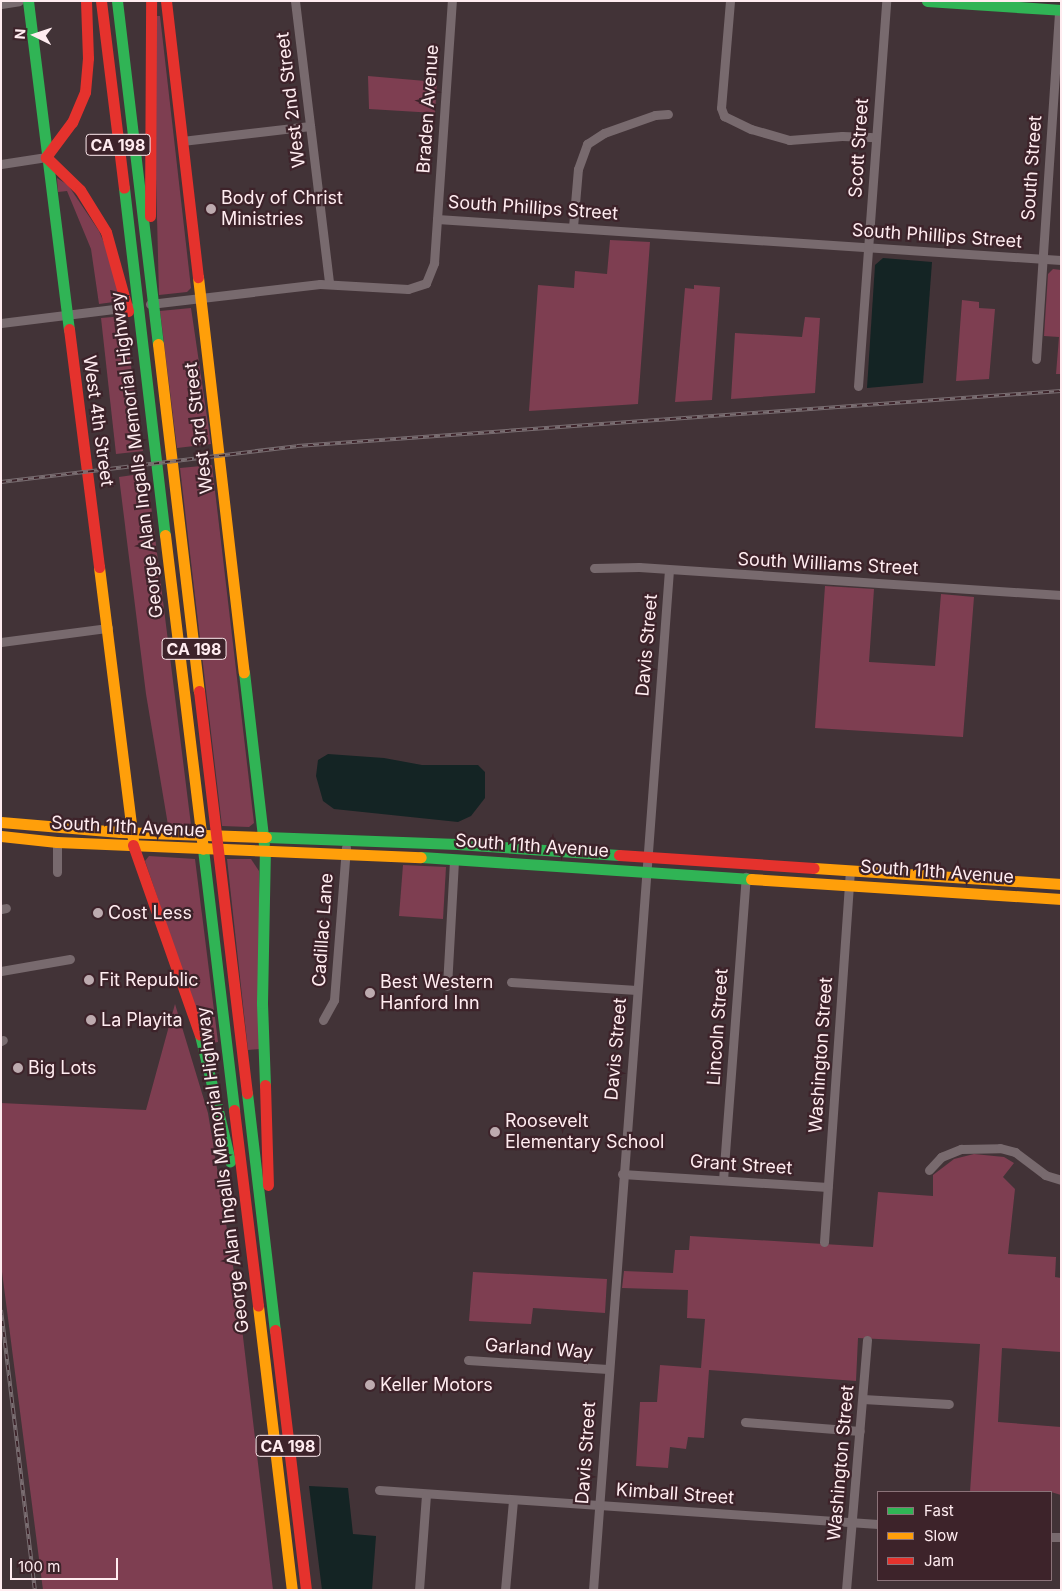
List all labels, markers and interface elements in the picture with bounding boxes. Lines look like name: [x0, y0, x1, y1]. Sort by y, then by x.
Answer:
north arrow: [10, 10, 60, 60]
text: N: [11, 28, 28, 40]
street label: West 2nd Street: [272, 31, 310, 169]
street label: Braden Avenue: [413, 44, 443, 174]
street label: Scott Street: [845, 97, 873, 199]
street label: South Street: [1018, 115, 1046, 221]
road number: CA 198: [86, 132, 150, 158]
place label: Body of Christ Ministries: [221, 188, 343, 230]
street label: South Phillips Street: [447, 191, 619, 225]
marker: Body of Christ Ministries: [205, 203, 217, 215]
street label: South Phillips Street: [851, 219, 1023, 253]
street label: George Alan Ingalls Memorial Highway: [106, 291, 168, 619]
street label: West 4th Street: [78, 354, 118, 488]
street label: West 3rd Street: [180, 361, 218, 495]
street label: South Williams Street: [737, 548, 919, 580]
street label: Davis Street: [632, 593, 662, 697]
road number: CA 198: [162, 636, 226, 662]
street label: South 11th Avenue: [50, 812, 206, 842]
street label: South 11th Avenue: [454, 830, 610, 862]
street label: South 11th Avenue: [859, 856, 1015, 888]
street label: Cadillac Lane: [308, 872, 338, 988]
place label: Cost Less: [108, 902, 192, 924]
marker: Cost Less: [92, 907, 104, 919]
street label: Lincoln Street: [703, 968, 733, 1086]
place label: Fit Republic: [99, 969, 198, 991]
place label: Best Western Hanford Inn: [380, 972, 493, 1014]
marker: Fit Republic: [83, 974, 95, 986]
street label: Washington Street: [805, 976, 837, 1134]
marker: Best Western Hanford Inn: [364, 987, 376, 999]
street label: Davis Street: [601, 997, 631, 1101]
street label: George Alan Ingalls Memorial Highway: [192, 1006, 254, 1334]
place label: La Playita: [101, 1009, 183, 1031]
marker: La Playita: [85, 1014, 97, 1026]
place label: Big Lots: [28, 1057, 96, 1079]
marker: Big Lots: [12, 1062, 24, 1074]
place label: Roosevelt Elementary School: [505, 1111, 664, 1154]
marker: Roosevelt Elementary School: [489, 1126, 501, 1138]
street label: Grant Street: [689, 1151, 793, 1179]
street label: Garland Way: [484, 1334, 594, 1364]
place label: Keller Motors: [380, 1374, 493, 1396]
marker: Keller Motors: [364, 1379, 376, 1391]
street label: Washington Street: [823, 1384, 859, 1542]
street label: Davis Street: [572, 1401, 600, 1505]
road number: CA 198: [256, 1432, 320, 1460]
street label: Kimball Street: [615, 1479, 735, 1509]
legend: [877, 1491, 1052, 1581]
text: Fast: [924, 1501, 954, 1520]
text: Slow: [924, 1526, 958, 1545]
scale bar: [12, 1548, 120, 1580]
text: Jam: [924, 1551, 954, 1570]
text: 100 m: [18, 1557, 60, 1576]

